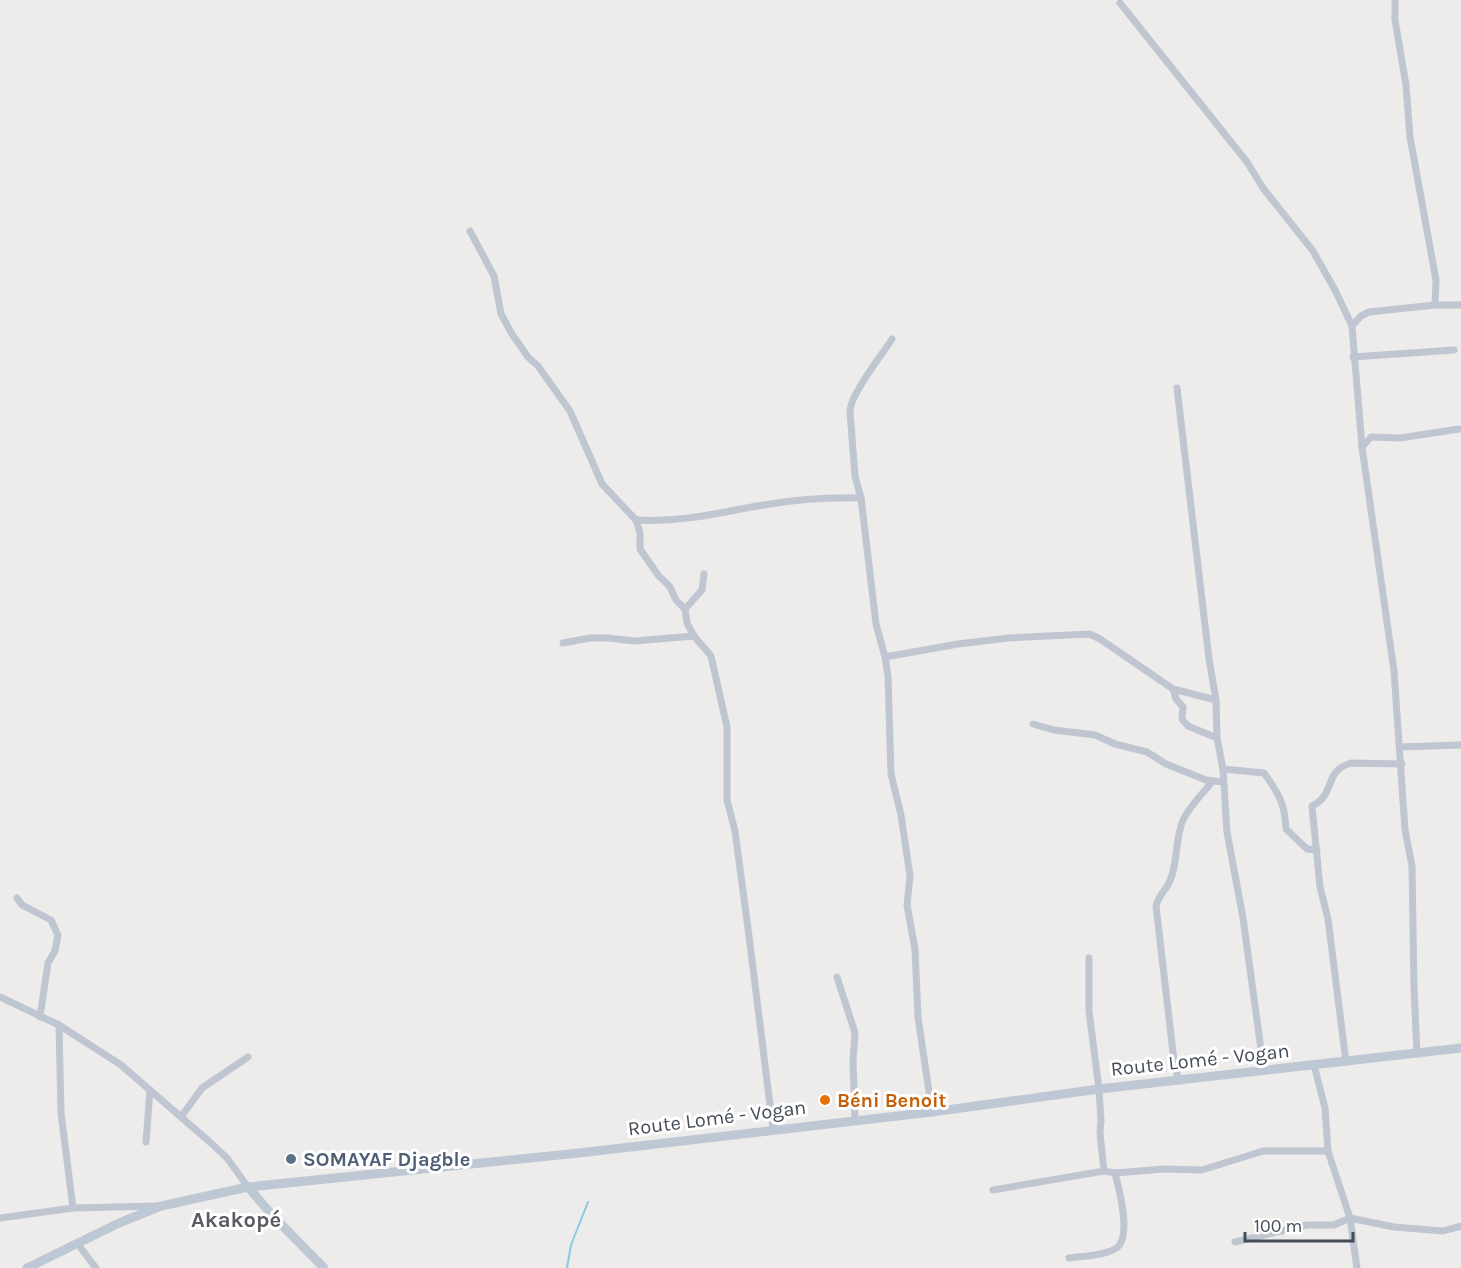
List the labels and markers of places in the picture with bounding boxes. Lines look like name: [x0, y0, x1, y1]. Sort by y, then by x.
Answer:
place label: Béni Benoit: [837, 1089, 947, 1112]
marker: Béni Benoit: [818, 1093, 832, 1107]
place label: SOMAYAF Djagble: [303, 1148, 470, 1171]
marker: SOMAYAF Djagble: [284, 1152, 298, 1166]

